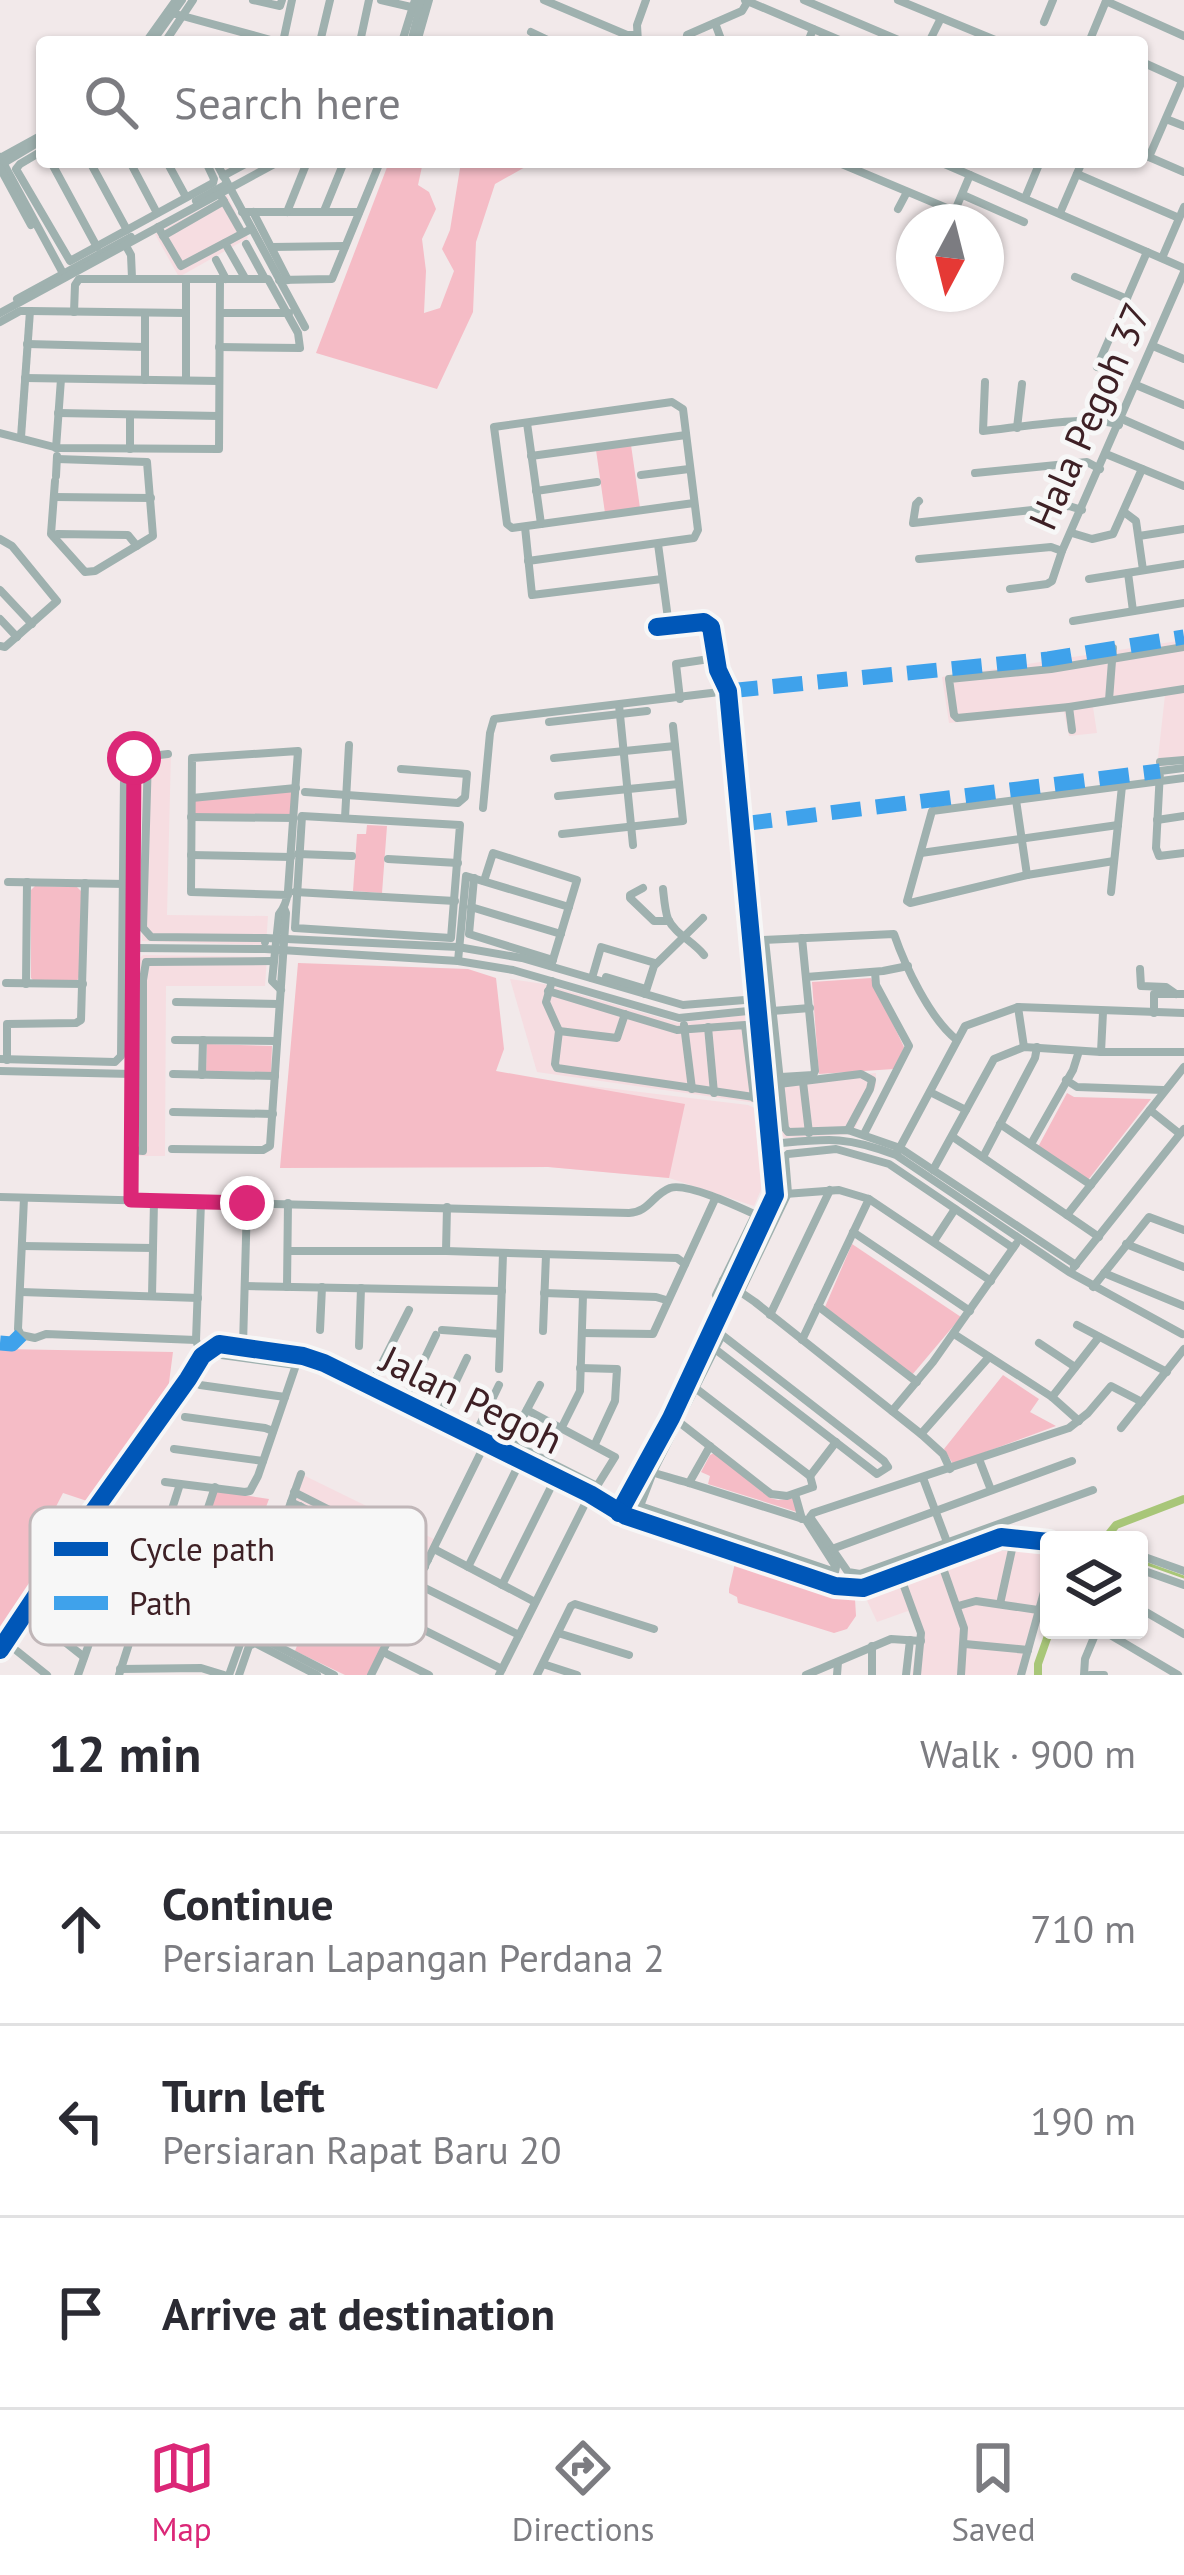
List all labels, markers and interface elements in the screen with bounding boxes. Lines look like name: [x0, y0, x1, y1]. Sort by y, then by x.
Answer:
search box: [36, 36, 1148, 168]
icon: search: [78, 69, 144, 135]
text: Search here: [174, 73, 401, 131]
north arrow: [896, 204, 1004, 312]
street label: Hala Pegoh 37: [1016, 295, 1162, 537]
route start: [107, 731, 161, 785]
route end: [220, 1176, 274, 1230]
street label: Jalan Pegoh: [371, 1332, 571, 1465]
legend: [30, 1507, 426, 1645]
text: Cycle path: [129, 1527, 275, 1570]
map controls: [1040, 1531, 1148, 1639]
button: layers: [1040, 1531, 1148, 1639]
text: Path: [129, 1581, 192, 1624]
text: 12 min: [48, 1720, 201, 1786]
text: Walk · 900 m: [920, 1728, 1136, 1779]
text: Continue: [162, 1874, 334, 1932]
icon: ahead: [48, 1896, 114, 1962]
text: 710 m: [1030, 1903, 1136, 1954]
text: Persiaran Lapangan Perdana 2: [162, 1932, 665, 1983]
text: Turn left: [162, 2066, 325, 2124]
icon: left: [48, 2088, 114, 2154]
text: 190 m: [1030, 2095, 1136, 2146]
text: Persiaran Rapat Baru 20: [162, 2124, 562, 2175]
icon: arrive: [48, 2280, 114, 2346]
text: Arrive at destination: [162, 2284, 555, 2342]
tab: Map: [149, 2435, 215, 2550]
tab: Directions: [512, 2435, 654, 2550]
tab: Saved: [951, 2435, 1035, 2550]

